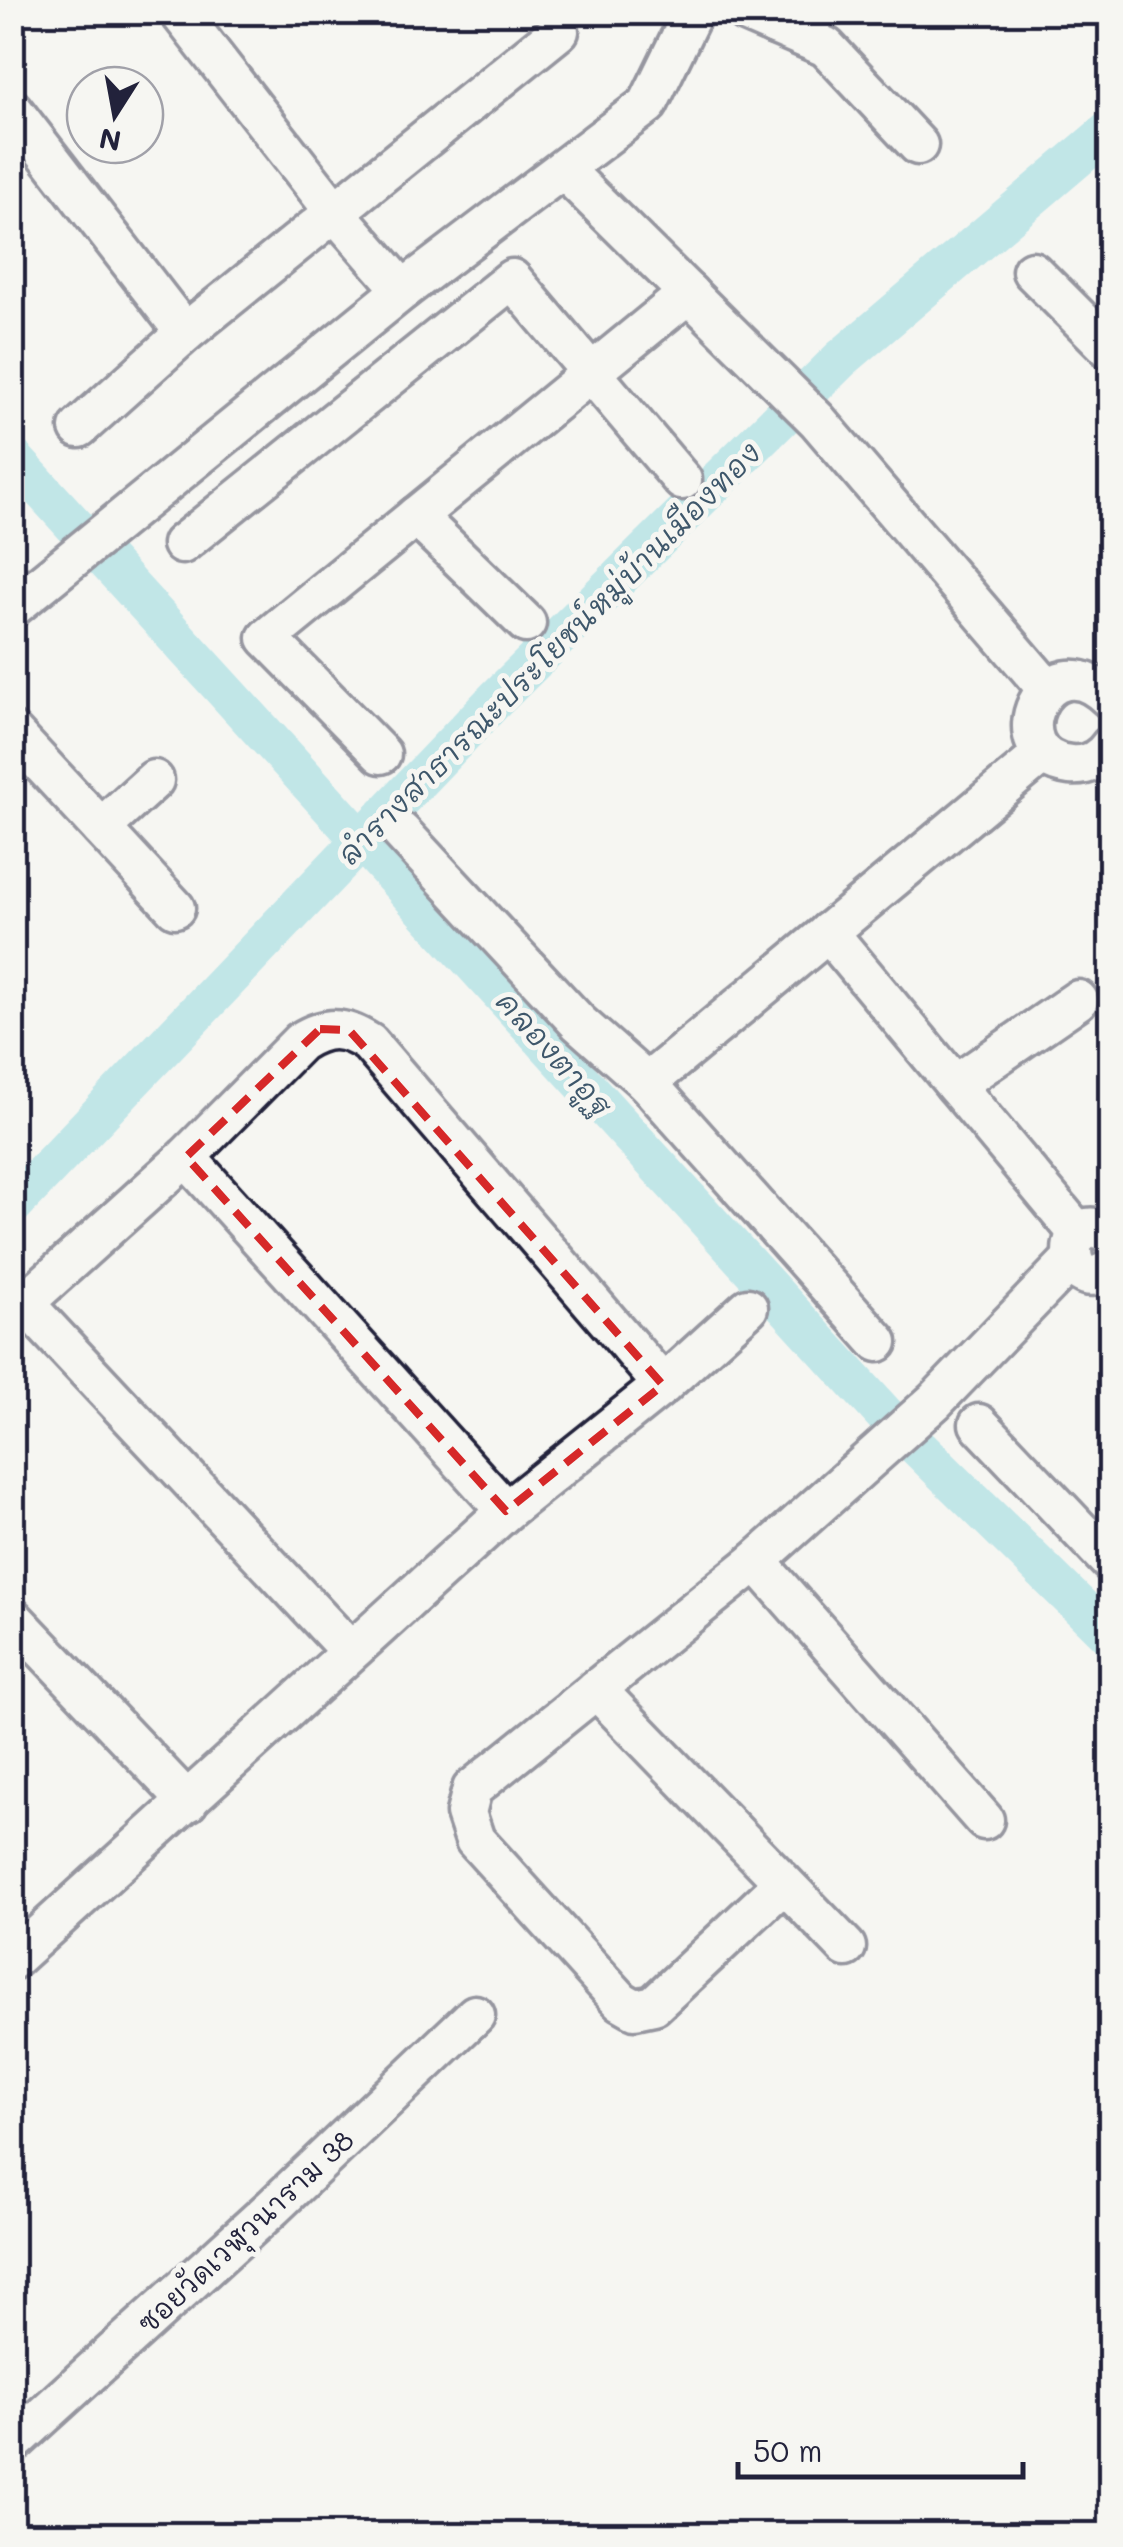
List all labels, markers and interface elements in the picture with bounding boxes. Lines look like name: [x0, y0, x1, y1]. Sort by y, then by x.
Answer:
north arrow: [65, 65, 165, 165]
text: N: [96, 121, 124, 160]
water label: ลำรางสาธารณะประโยชน์หมู่บ้านเมืองทอง: [327, 432, 772, 877]
water label: คลองตาอูฐ: [484, 982, 622, 1128]
street label: ซอยวัดเวฬุวนาราม 38: [129, 2121, 364, 2344]
scale bar: [738, 2417, 1023, 2479]
text: 50 m: [753, 2430, 823, 2470]

